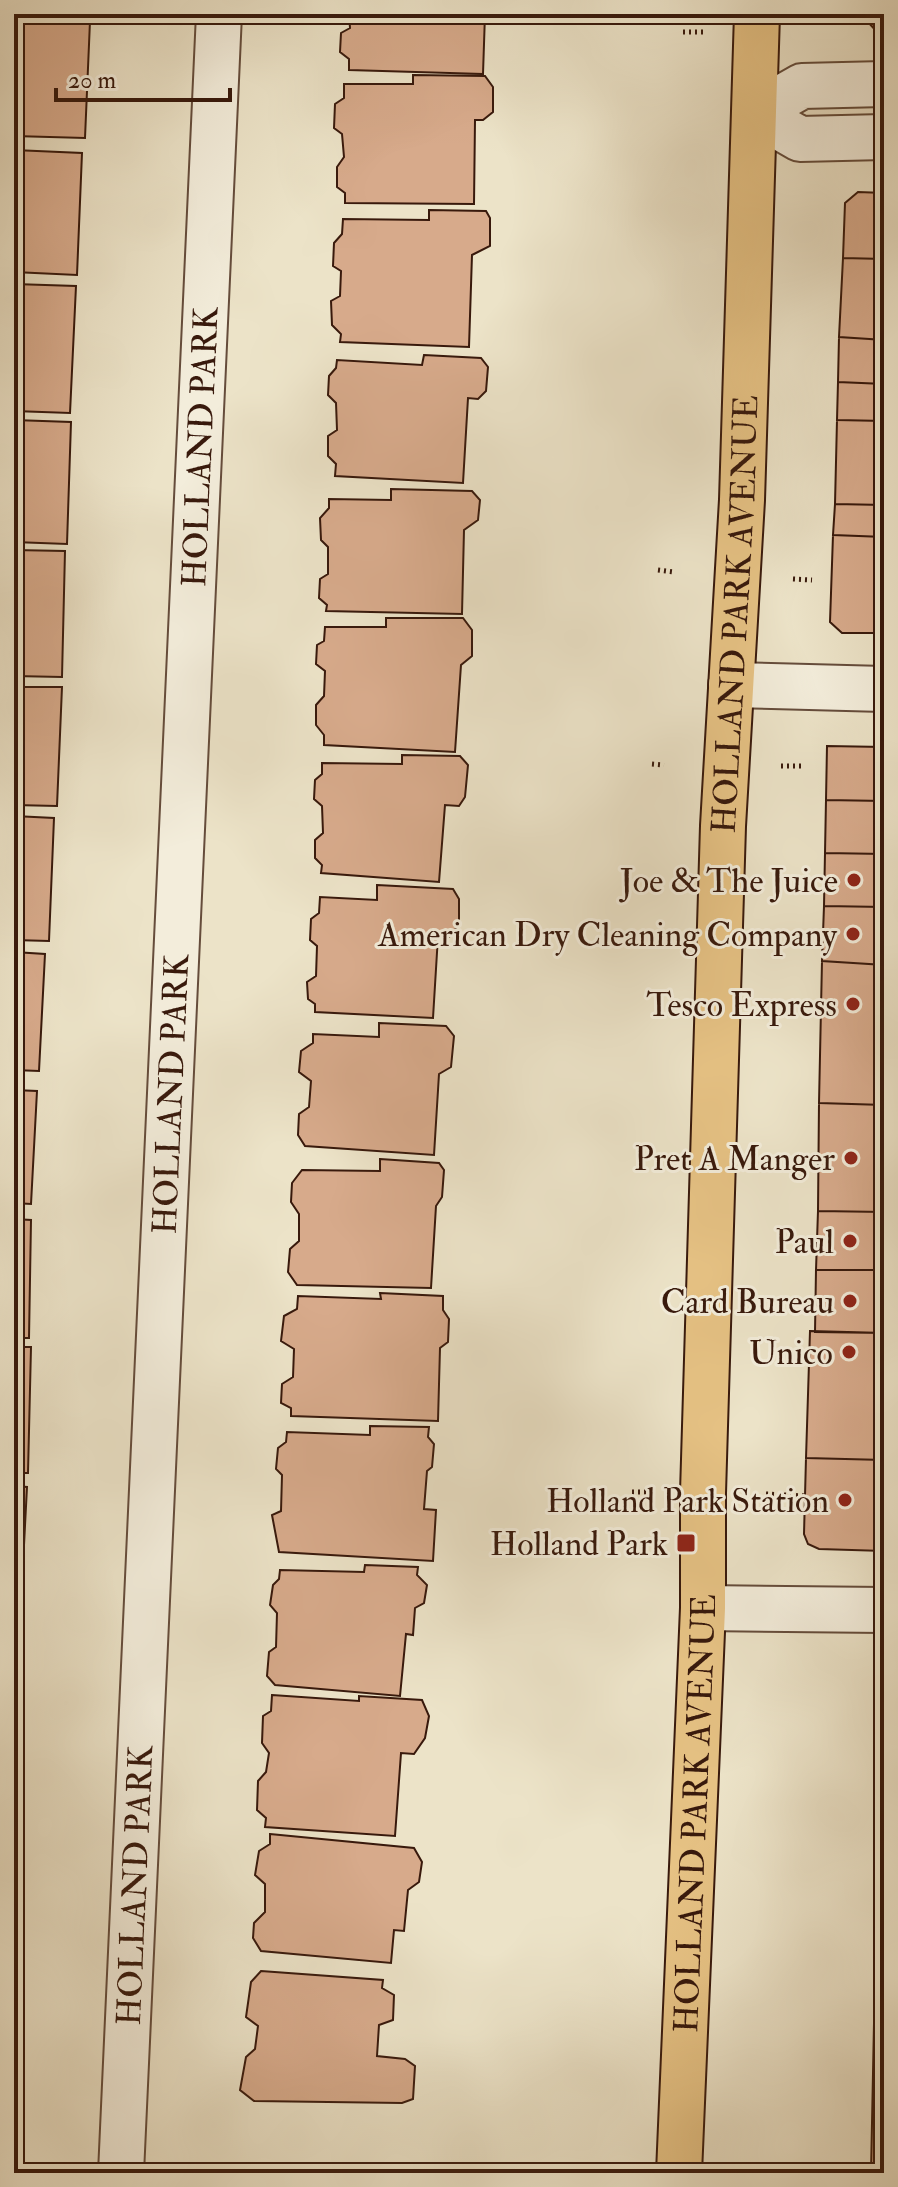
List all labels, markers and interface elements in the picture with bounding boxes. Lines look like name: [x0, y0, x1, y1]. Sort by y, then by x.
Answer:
scale bar: [56, 52, 230, 102]
text: 20 m: [68, 65, 117, 96]
street label: HOLLAND PARK: [173, 305, 229, 588]
street label: HOLLAND PARK AVENUE: [703, 394, 768, 835]
place label: Joe & The Juice: [619, 860, 838, 903]
marker: Joe & The Juice: [845, 871, 863, 889]
place label: American Dry Cleaning Company: [377, 914, 838, 957]
marker: American Dry Cleaning Company: [844, 925, 862, 943]
street label: HOLLAND PARK: [144, 952, 199, 1235]
place label: Tesco Express: [646, 984, 837, 1027]
marker: Tesco Express: [844, 995, 862, 1013]
place label: Pret A Manger: [634, 1138, 835, 1181]
marker: Pret A Manger: [842, 1149, 860, 1167]
place label: Paul: [775, 1221, 834, 1264]
marker: Paul: [841, 1232, 859, 1250]
place label: Card Bureau: [661, 1281, 834, 1324]
marker: Card Bureau: [841, 1292, 859, 1310]
place label: Unico: [749, 1332, 833, 1375]
marker: Unico: [840, 1343, 858, 1361]
place label: Holland Park Station: [546, 1480, 829, 1523]
marker: Holland Park Station: [836, 1491, 854, 1509]
place label: Holland Park: [490, 1523, 668, 1566]
marker: Holland Park: [675, 1532, 697, 1554]
street label: HOLLAND PARK AVENUE: [665, 1594, 726, 2034]
street label: HOLLAND PARK: [108, 1743, 163, 2026]

